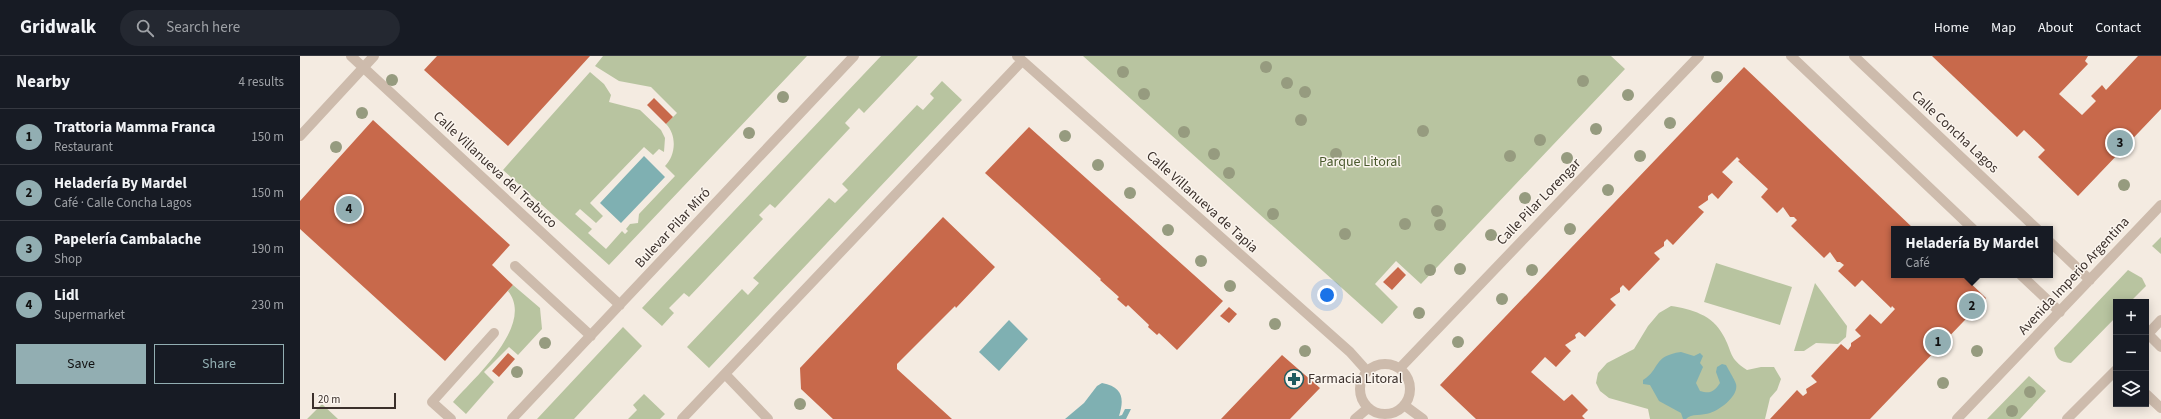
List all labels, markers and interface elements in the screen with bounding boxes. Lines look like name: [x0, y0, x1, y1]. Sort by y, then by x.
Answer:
search box: [120, 10, 400, 46]
text: Gridwalk: [20, 14, 96, 41]
icon: search: [134, 17, 156, 39]
text: Search here: [166, 17, 240, 38]
text: Home: [1934, 18, 1969, 38]
text: Map: [1991, 18, 2016, 38]
text: About: [2038, 18, 2073, 38]
text: Contact: [2095, 18, 2141, 38]
text: Nearby: [16, 70, 70, 94]
text: 4 results: [239, 73, 284, 91]
street label: Calle Concha Lagos: [1907, 86, 2003, 178]
street label: Calle Villanueva del Trabuco: [428, 107, 562, 233]
text: Trattoria Mamma Franca: [54, 117, 215, 138]
text: 1: [26, 128, 32, 146]
text: 150 m: [251, 128, 284, 146]
pin: 3: [2107, 128, 2133, 158]
text: Restaurant: [54, 138, 113, 156]
street label: Calle Villanueva de Tapia: [1142, 146, 1262, 258]
park label: Parque Litoral: [1319, 152, 1401, 172]
street label: Calle Pilar Lorengar: [1492, 154, 1586, 250]
text: Heladería By Mardel: [54, 173, 187, 194]
text: 2: [26, 184, 32, 202]
text: 150 m: [251, 184, 284, 202]
street label: Bulevar Pilar Miró: [631, 184, 715, 272]
text: Café · Calle Concha Lagos: [54, 194, 192, 212]
pin: 4: [336, 194, 362, 224]
street label: Avenida Imperio Argentina: [2014, 212, 2134, 340]
popup: [1891, 226, 2053, 278]
text: Papelería Cambalache: [54, 229, 201, 250]
text: Heladería By Mardel: [1906, 233, 2038, 254]
text: 3: [26, 240, 32, 258]
text: 190 m: [251, 240, 284, 258]
text: Shop: [54, 250, 82, 268]
text: Café: [1906, 254, 1930, 272]
text: Lidl: [54, 285, 79, 306]
your location: [1317, 285, 1337, 305]
pin: 2: [1959, 291, 1985, 321]
text: 4: [26, 296, 32, 314]
text: 230 m: [251, 296, 284, 314]
map controls: [2113, 299, 2149, 407]
button: +: [2113, 299, 2149, 335]
text: Supermarket: [54, 306, 125, 324]
pin: 1: [1925, 327, 1951, 357]
button: −: [2113, 335, 2149, 371]
button: Save: [16, 344, 146, 384]
button: Share: [154, 344, 284, 384]
pharmacy icon: Farmacia Litoral: [1283, 368, 1305, 390]
place label: Farmacia Litoral: [1308, 369, 1403, 389]
button: layers: [2113, 371, 2149, 407]
scale bar: [312, 391, 396, 410]
text: 20 m: [318, 392, 340, 407]

